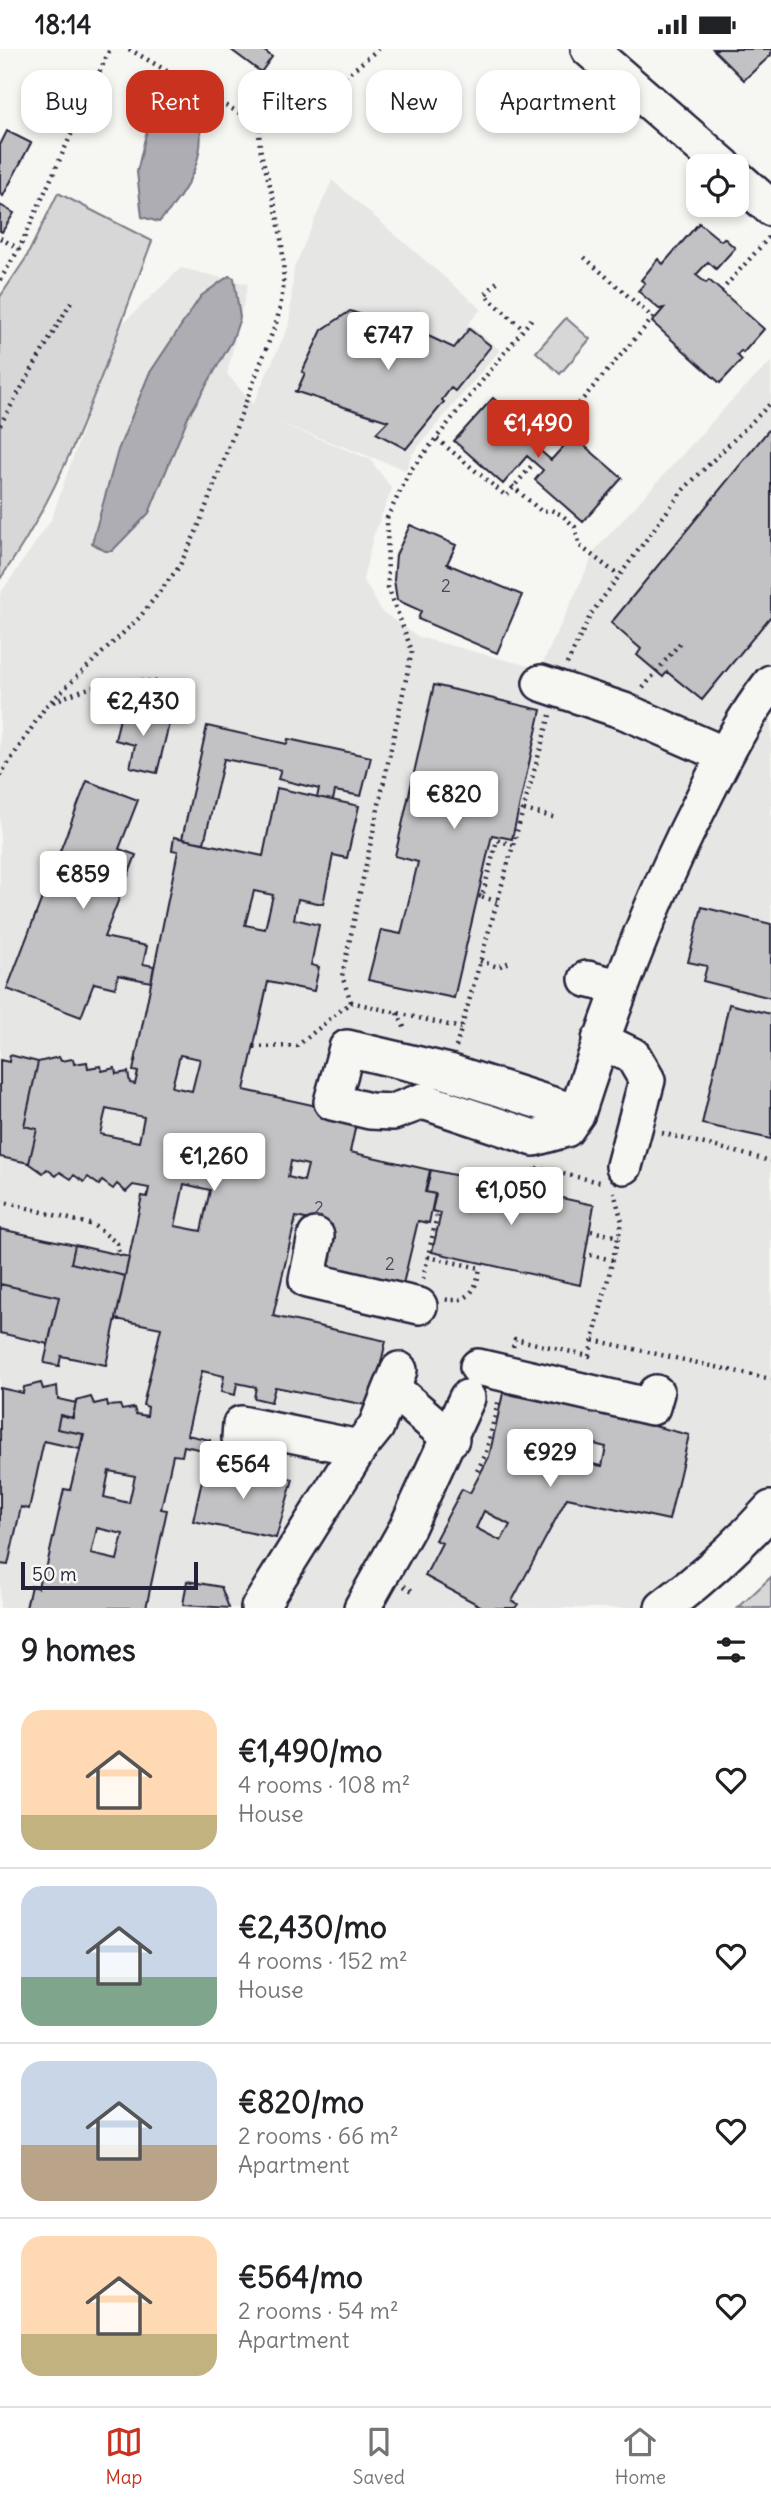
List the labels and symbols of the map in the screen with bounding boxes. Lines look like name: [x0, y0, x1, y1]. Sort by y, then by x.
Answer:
pin: €747: [347, 313, 429, 372]
pin: €1,490: [481, 401, 595, 460]
house number: 2: [441, 574, 451, 597]
pin: €2,430: [86, 679, 200, 738]
pin: €820: [413, 771, 495, 831]
pin: €859: [42, 851, 124, 911]
pin: €1,260: [157, 1133, 271, 1193]
pin: €1,050: [454, 1167, 568, 1227]
house number: 2: [314, 1196, 324, 1219]
house number: 2: [385, 1252, 395, 1275]
pin: €929: [509, 1429, 591, 1489]
pin: €564: [202, 1441, 284, 1501]
scale bar: [21, 1559, 198, 1591]

